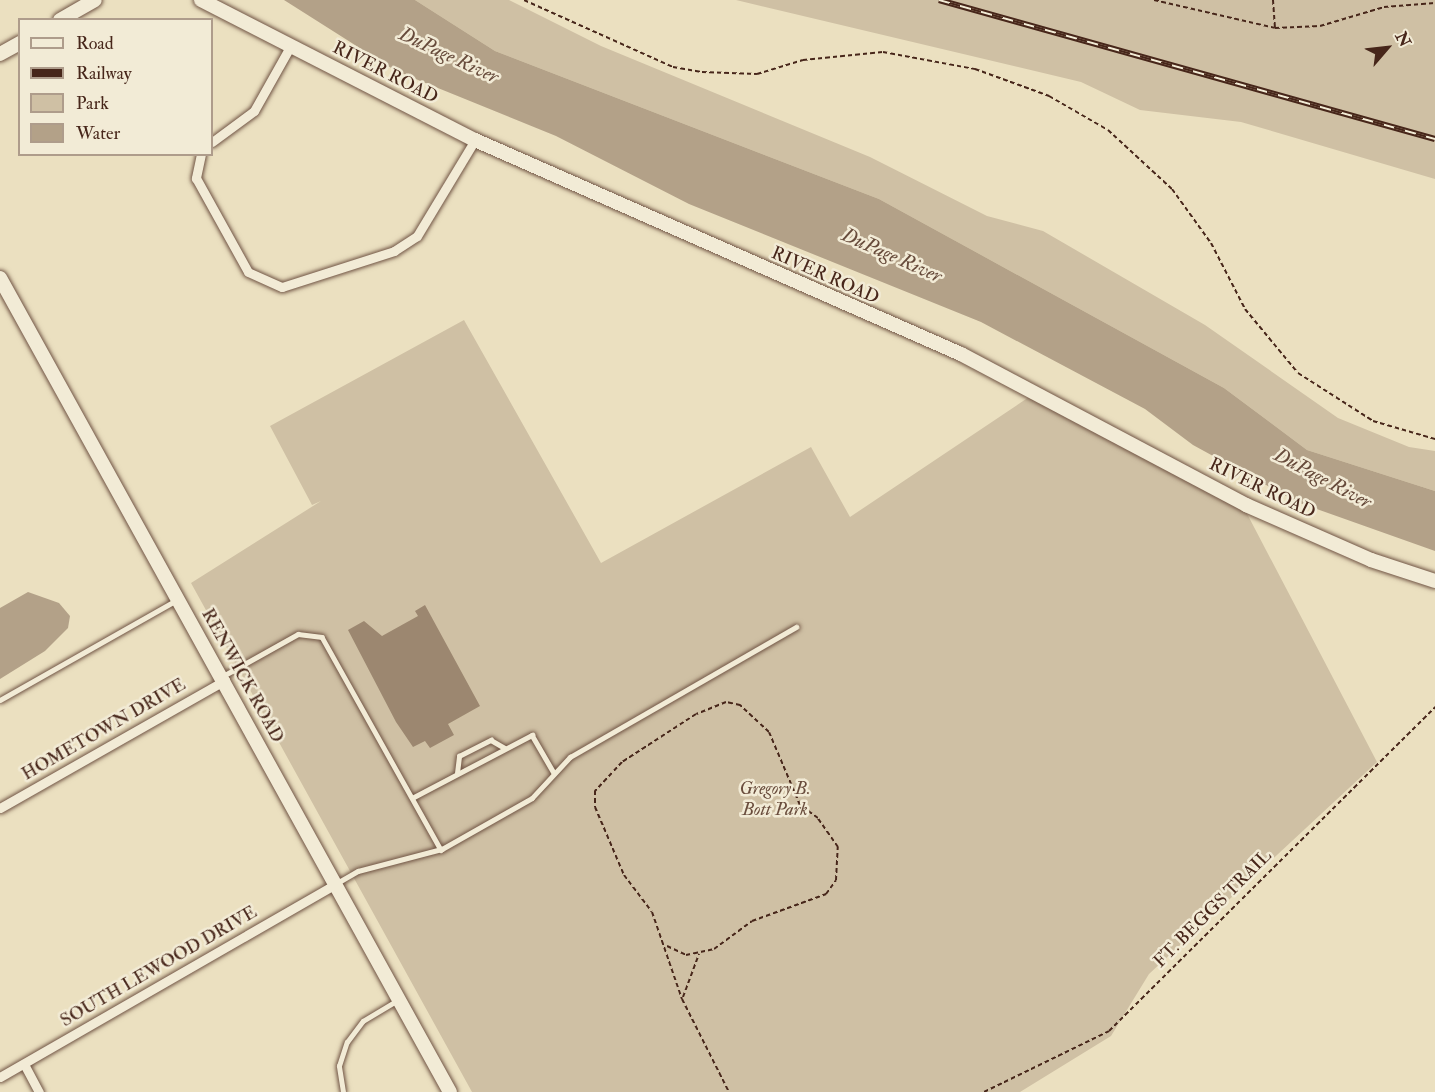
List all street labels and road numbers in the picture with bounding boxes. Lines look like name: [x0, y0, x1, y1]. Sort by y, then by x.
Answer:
street label: RIVER ROAD: [329, 37, 441, 109]
street label: RIVER ROAD: [768, 243, 882, 309]
street label: RIVER ROAD: [1205, 454, 1319, 524]
street label: RENWICK ROAD: [196, 605, 288, 747]
street label: HOMETOWN DRIVE: [18, 674, 190, 786]
street label: FT. BEGGS TRAIL: [1149, 845, 1277, 973]
street label: SOUTH LEWOOD DRIVE: [57, 902, 261, 1032]

